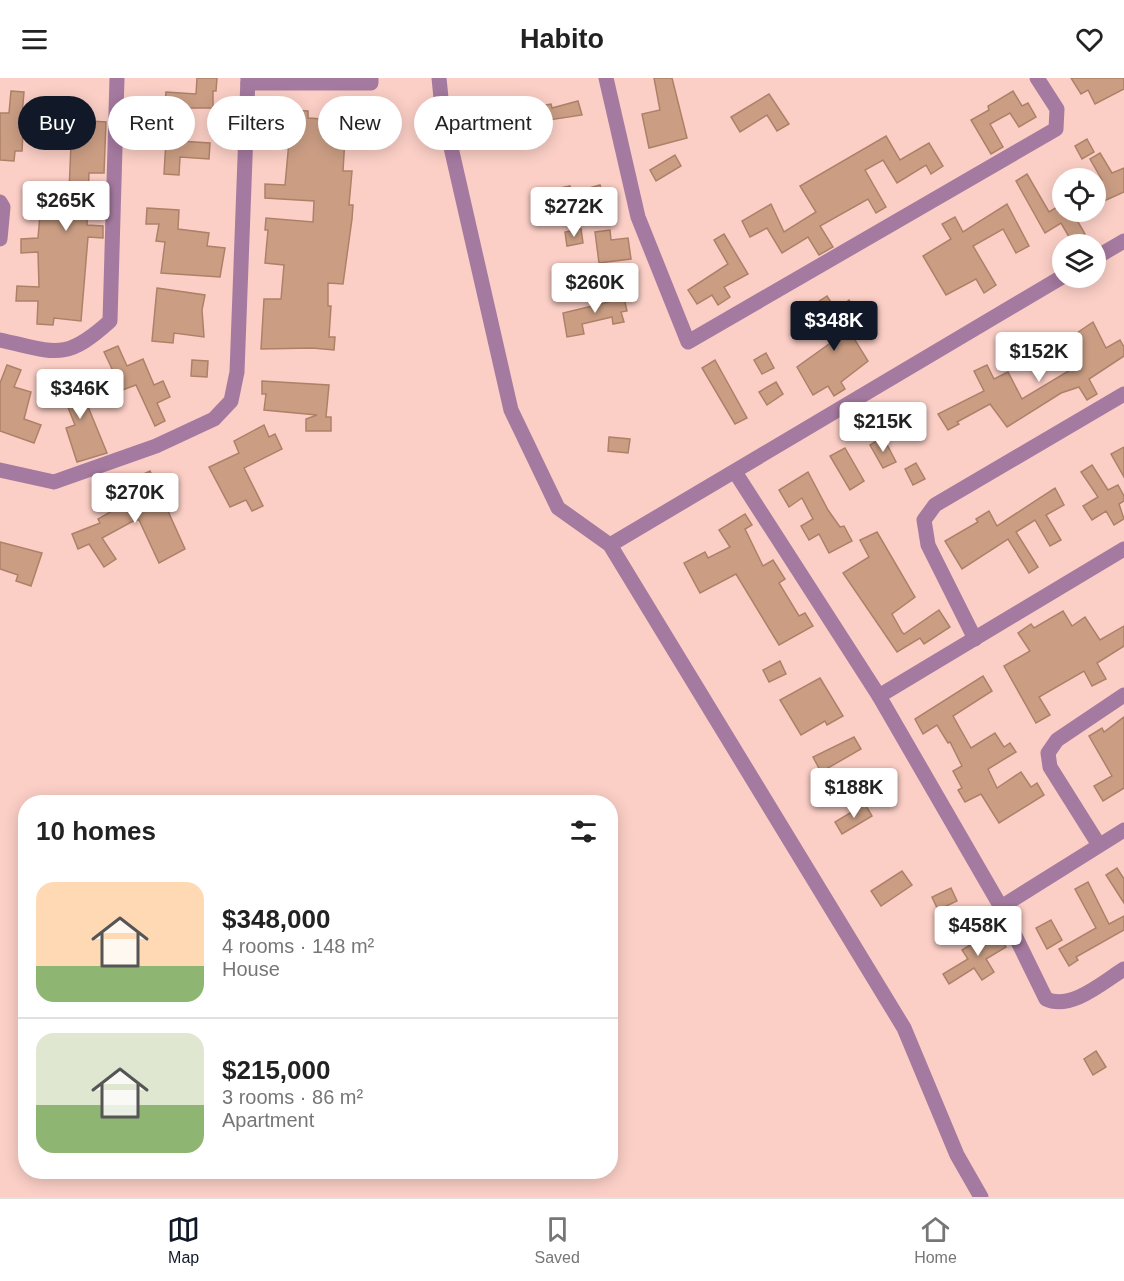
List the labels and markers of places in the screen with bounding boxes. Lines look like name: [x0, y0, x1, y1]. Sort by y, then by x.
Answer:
pin: $265K: [24, 181, 108, 232]
pin: $272K: [532, 187, 616, 238]
pin: $260K: [553, 263, 637, 314]
pin: $348K: [792, 301, 876, 352]
pin: $152K: [997, 332, 1081, 383]
pin: $346K: [38, 369, 122, 420]
pin: $215K: [841, 402, 925, 453]
pin: $270K: [93, 473, 177, 524]
pin: $188K: [812, 768, 896, 819]
pin: $458K: [936, 906, 1020, 957]

